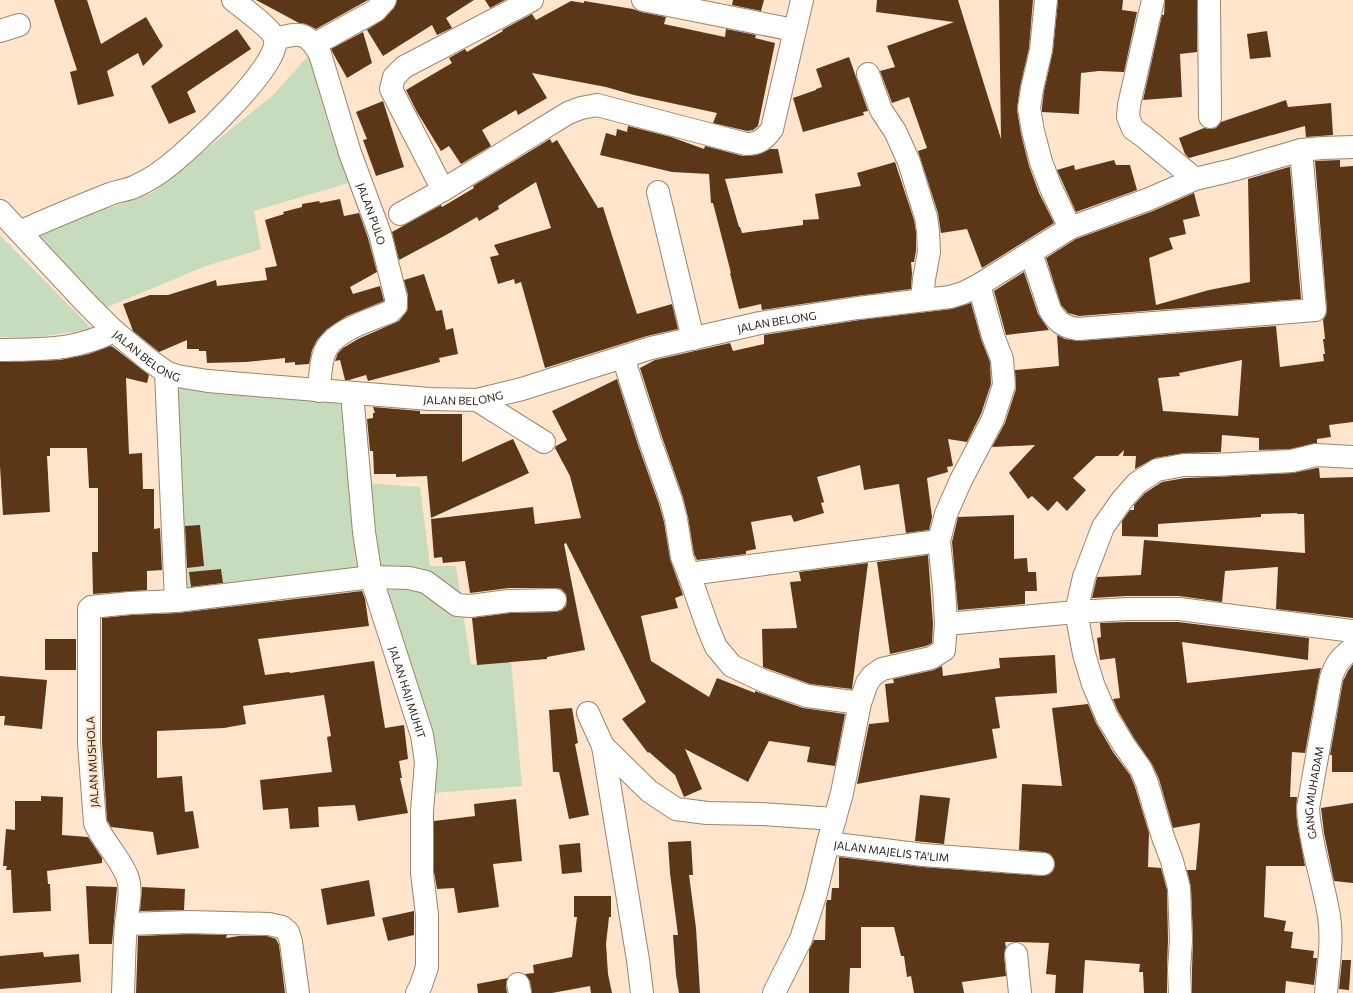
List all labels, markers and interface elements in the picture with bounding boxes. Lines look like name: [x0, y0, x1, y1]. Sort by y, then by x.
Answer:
street label: JALAN PULO: [354, 181, 389, 246]
street label: JALAN BELONG: [736, 308, 817, 336]
street label: JALAN BELONG: [110, 327, 183, 383]
street label: JALAN BELONG: [423, 387, 504, 407]
street label: JALAN HAJI MUHIT: [386, 644, 429, 740]
street label: JALAN MUSHOLA: [83, 716, 102, 808]
street label: GANG MUHADAM: [1301, 745, 1325, 840]
street label: JALAN MAJELIS TA'LIM: [833, 837, 950, 863]

